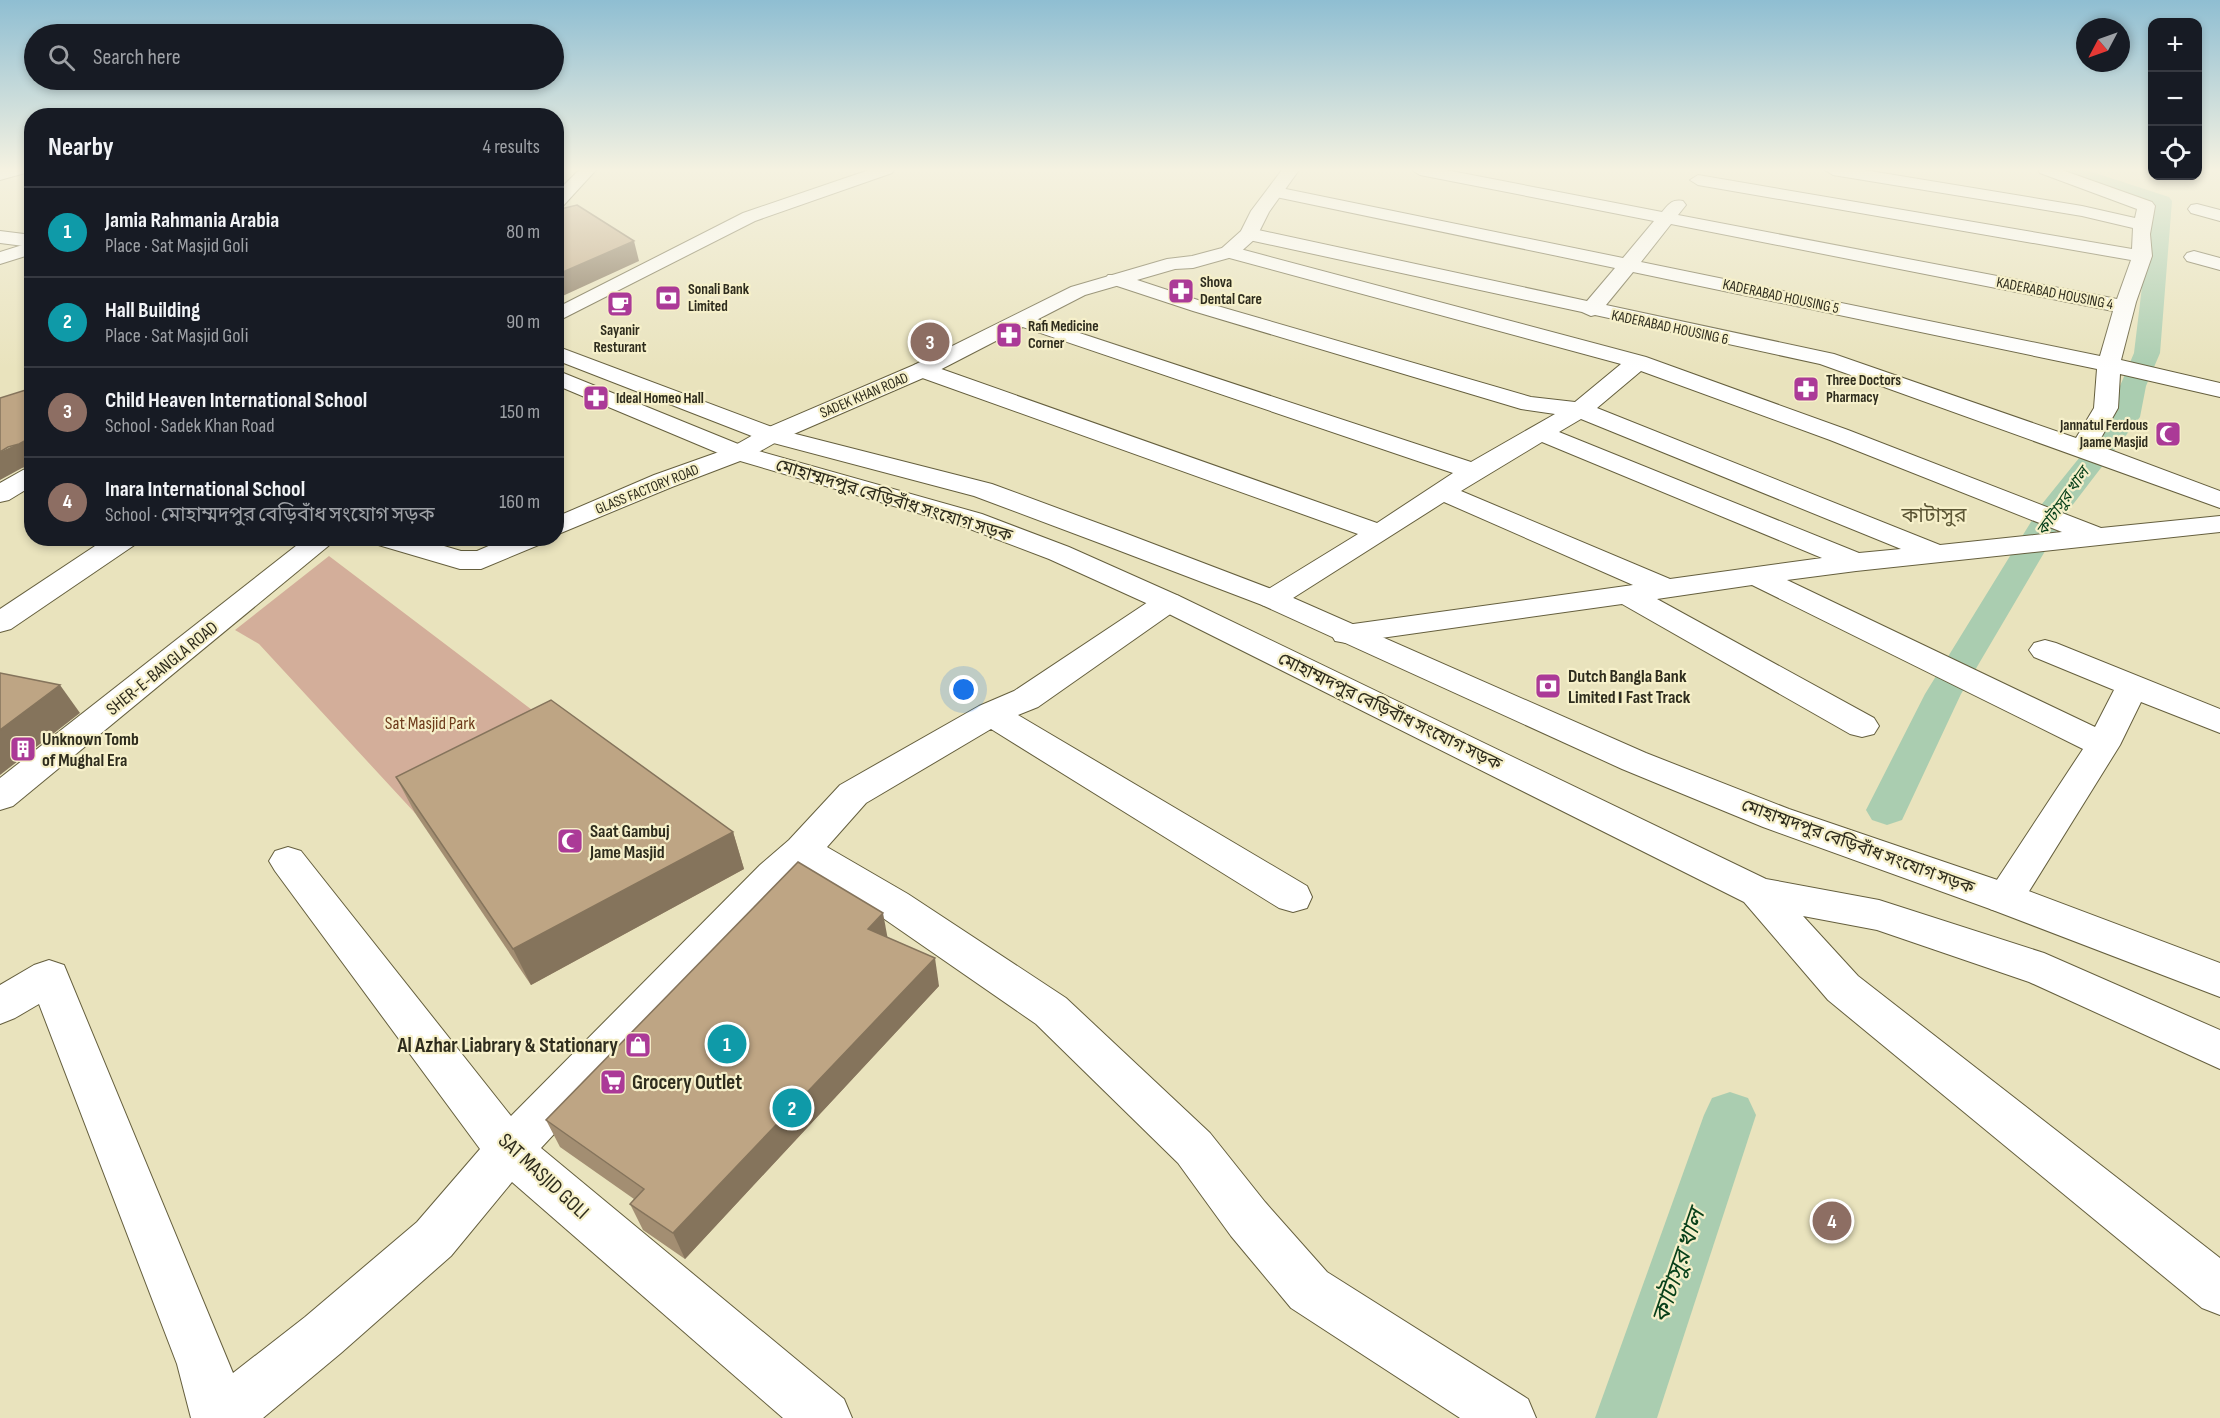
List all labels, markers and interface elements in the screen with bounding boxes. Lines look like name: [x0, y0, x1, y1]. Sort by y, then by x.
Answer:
north arrow: [2076, 18, 2130, 72]
map controls: [2148, 18, 2202, 180]
button: +: [2148, 18, 2202, 72]
search box: [24, 24, 564, 90]
icon: search: [45, 41, 78, 74]
text: Search here: [93, 44, 180, 71]
button: −: [2148, 72, 2202, 126]
button: locate: [2148, 126, 2202, 180]
text: Nearby: [48, 132, 114, 163]
text: 4 results: [483, 135, 540, 159]
text: Jamia Rahmania Arabia: [105, 207, 279, 234]
text: 1: [64, 220, 71, 244]
text: 80 m: [506, 220, 540, 244]
text: Place · Sat Masjid Goli: [105, 234, 248, 258]
place label: Shova Dental Care: [1200, 273, 1262, 309]
street label: KADERABAD HOUSING 4: [1995, 273, 2115, 314]
street label: KADERABAD HOUSING 5: [1721, 275, 1841, 318]
pharmacy icon: Shova Dental Care: [1166, 276, 1196, 306]
place label: Sonali Bank Limited: [688, 280, 750, 316]
bank icon: Sonali Bank Limited: [653, 283, 683, 313]
cafe icon: Sayanir Resturant: [605, 289, 635, 319]
text: Hall Building: [105, 297, 200, 324]
street label: KADERABAD HOUSING 6: [1610, 306, 1730, 349]
text: 2: [63, 310, 72, 334]
text: 90 m: [506, 310, 540, 334]
place label: Rafi Medicine Corner: [1028, 317, 1099, 353]
pin: 3: [910, 320, 950, 364]
pharmacy icon: Rafi Medicine Corner: [994, 320, 1024, 350]
place label: Sayanir Resturant: [593, 321, 647, 357]
text: Place · Sat Masjid Goli: [105, 324, 248, 348]
street label: SADEK KHAN ROAD: [817, 368, 911, 423]
place label: Three Doctors Pharmacy: [1826, 371, 1901, 407]
pharmacy icon: Three Doctors Pharmacy: [1791, 374, 1821, 404]
pharmacy icon: Ideal Homeo Hall: [581, 383, 611, 413]
text: Child Heaven International School: [105, 387, 367, 414]
place label: Ideal Homeo Hall: [616, 389, 704, 408]
text: 3: [63, 400, 72, 424]
text: 150 m: [500, 400, 540, 424]
text: School · Sadek Khan Road: [105, 414, 275, 438]
place label: Jannatul Ferdous Jaame Masjid: [2059, 416, 2148, 452]
mosque icon: Jannatul Ferdous Jaame Masjid: [2153, 419, 2183, 449]
street label: মোহাম্মদপুর বেড়িবাঁধ সংযোগ সড়ক: [773, 454, 1015, 547]
street label: GLASS FACTORY ROAD: [593, 460, 702, 519]
water label: কাটাসুর খাল: [2032, 461, 2095, 540]
text: Inara International School: [105, 476, 305, 503]
text: 4: [63, 490, 72, 514]
text: 160 m: [499, 490, 540, 514]
text: School · মোহাম্মদপুর বেড়িবাঁধ সংযোগ সড়ক: [105, 503, 435, 527]
district label: কাটাসুর: [1900, 503, 1967, 528]
street label: SHER-E-BANGLA ROAD: [102, 617, 222, 720]
street label: মোহাম্মদপুর বেড়িবাঁধ সংযোগ সড়ক: [1274, 648, 1506, 775]
place label: Dutch Bangla Bank Limited। Fast Track: [1568, 666, 1691, 708]
bank icon: Dutch Bangla Bank Limited। Fast Track: [1533, 671, 1563, 701]
your location: [949, 675, 978, 704]
park label: Sat Masjid Park: [385, 713, 475, 734]
place label: Unknown Tomb of Mughal Era: [42, 729, 139, 771]
building icon: Unknown Tomb of Mughal Era: [8, 734, 38, 764]
street label: মোহাম্মদপুর বেড়িবাঁধ সংযোগ সড়ক: [1738, 794, 1978, 899]
place label: Saat Gambuj Jame Masjid: [589, 821, 670, 863]
mosque icon: Saat Gambuj Jame Masjid: [555, 826, 585, 856]
pin: 1: [708, 1022, 746, 1066]
shop icon: Al Azhar Liabrary & Stationary: [623, 1030, 653, 1060]
place label: Al Azhar Liabrary & Stationary: [396, 1033, 618, 1058]
supermarket icon: Grocery Outlet: [598, 1067, 628, 1097]
place label: Grocery Outlet: [632, 1070, 742, 1095]
pin: 2: [772, 1086, 812, 1130]
street label: SAT MASJID GOLI: [493, 1128, 594, 1225]
pin: 4: [1812, 1198, 1852, 1244]
water label: কাটাসুর খাল: [1646, 1201, 1713, 1327]

